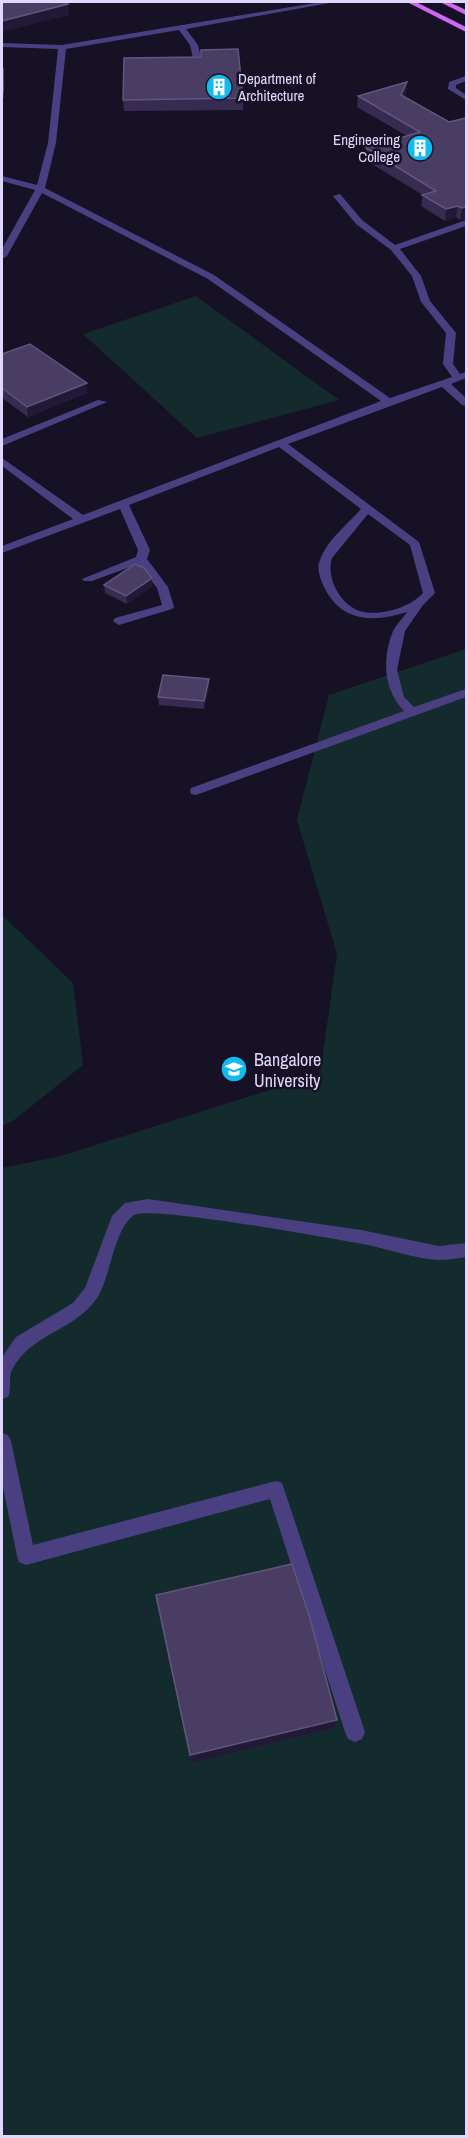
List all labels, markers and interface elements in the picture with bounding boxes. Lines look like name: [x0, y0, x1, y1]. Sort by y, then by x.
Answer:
place label: Department of Architecture: [237, 68, 317, 106]
building icon: Department of Architecture: [204, 72, 234, 102]
place label: Engineering College: [333, 129, 400, 167]
building icon: Engineering College: [405, 133, 435, 163]
place label: Bangalore University: [254, 1047, 321, 1093]
school or university icon: Bangalore University: [219, 1054, 249, 1084]

